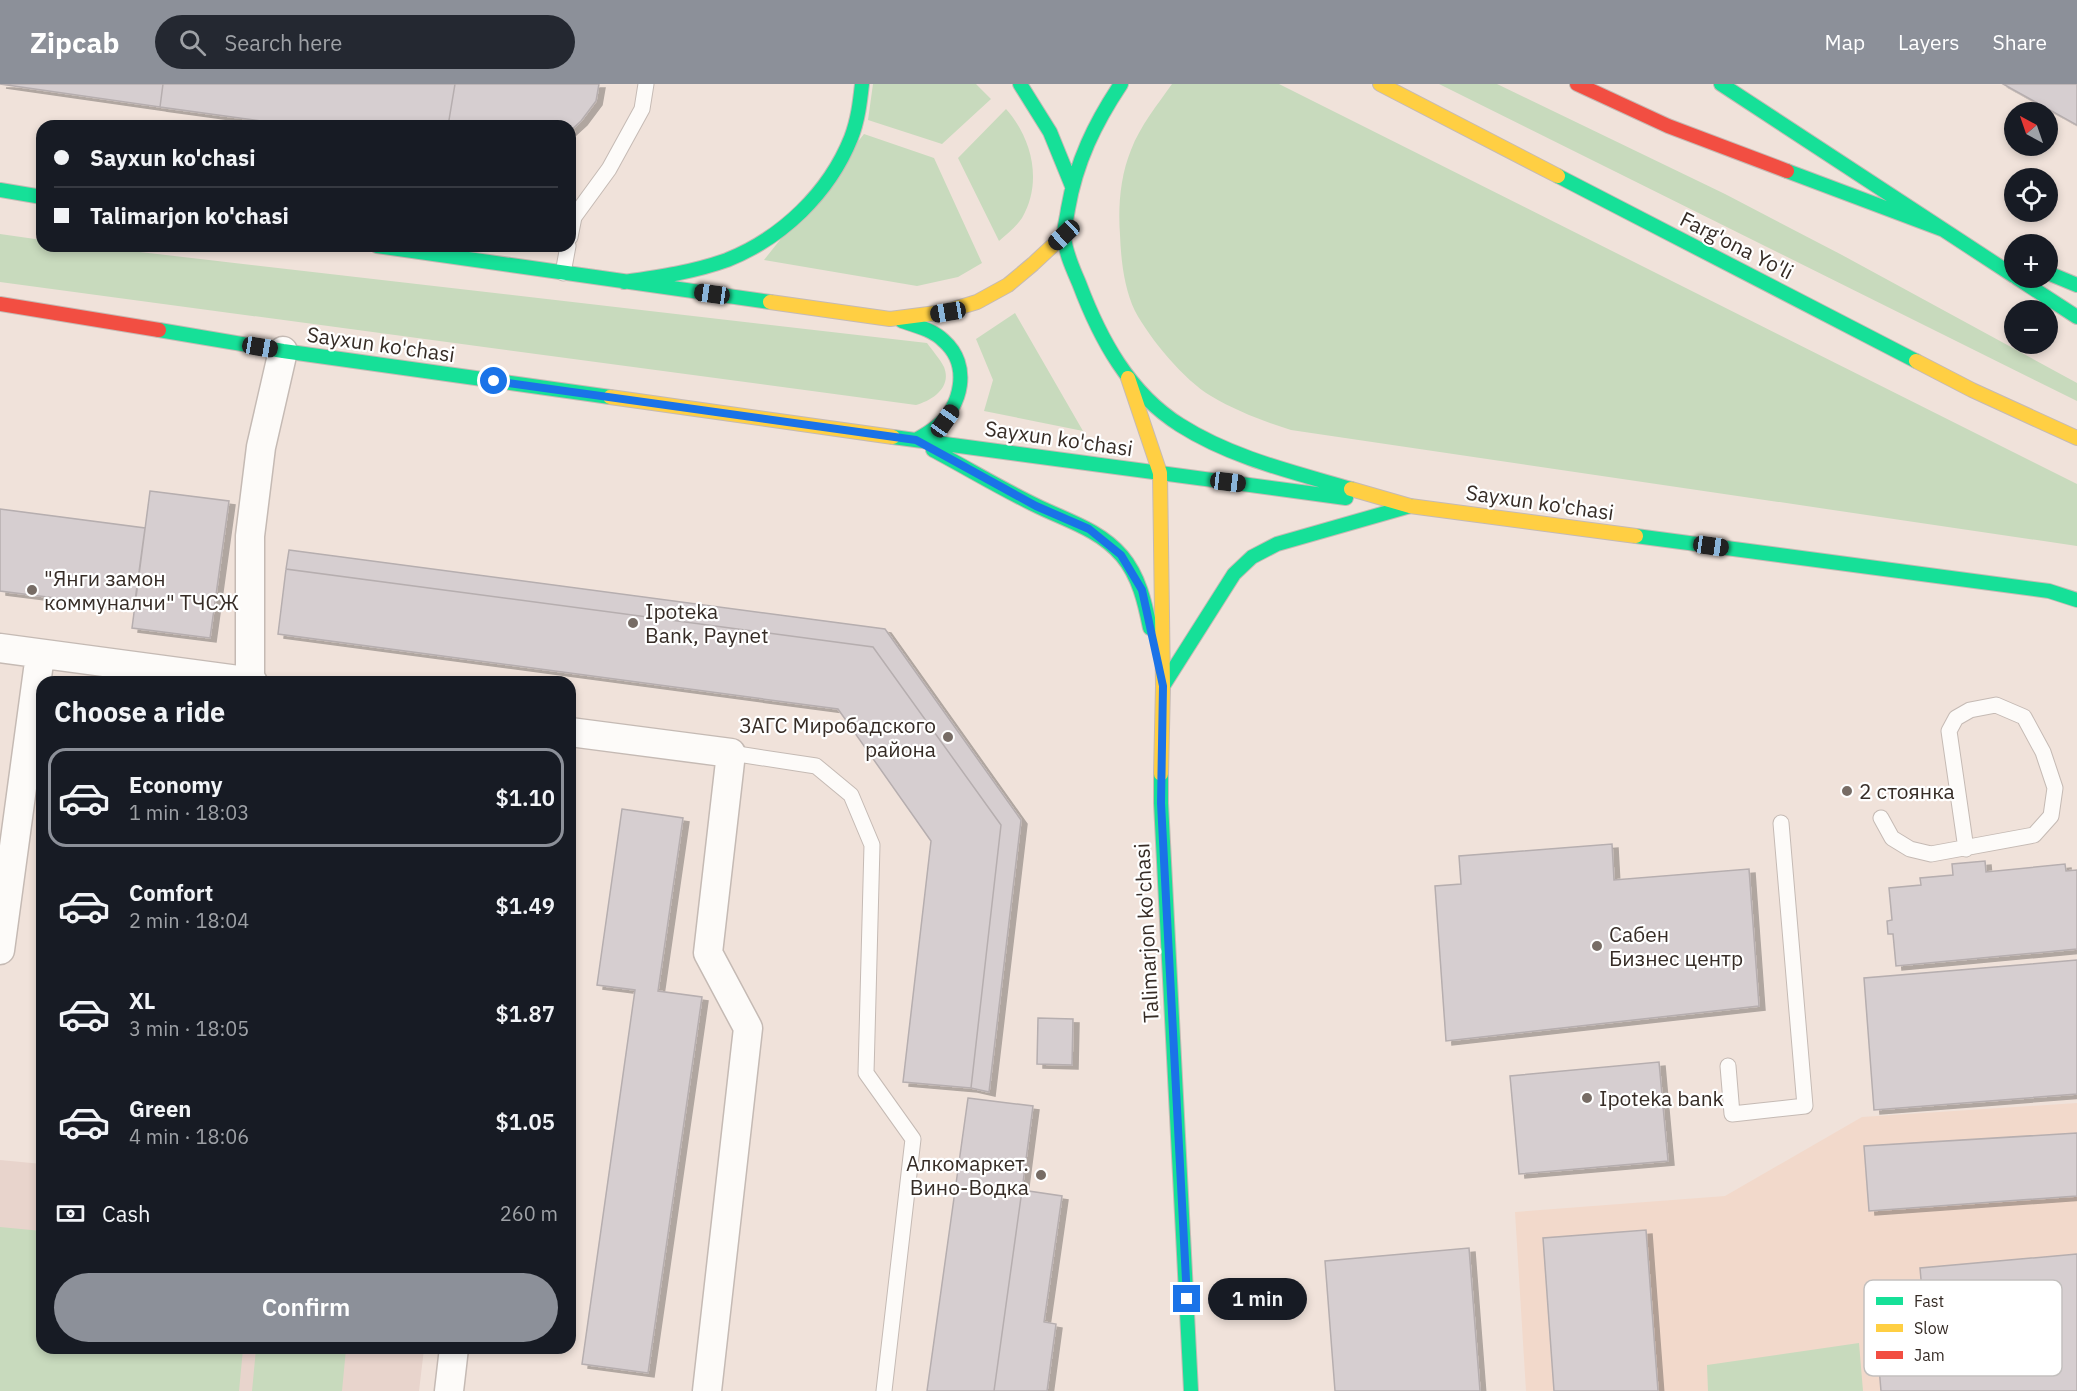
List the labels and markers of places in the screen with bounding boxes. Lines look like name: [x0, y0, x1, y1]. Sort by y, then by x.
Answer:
place label: "Янги замон коммуналчи" ТЧСЖ: [44, 564, 239, 616]
marker: "Янги замон коммуналчи" ТЧСЖ: [25, 583, 39, 597]
place label: Ipoteka Bank, Paynet: [645, 597, 769, 649]
marker: Ipoteka Bank, Paynet: [626, 616, 640, 630]
place label: ЗАГС Миробадского района: [739, 711, 936, 763]
marker: ЗАГС Миробадского района: [941, 730, 955, 744]
place label: 2 стоянка: [1859, 777, 1955, 805]
marker: 2 стоянка: [1840, 784, 1854, 798]
place label: Сабен Бизнес центр: [1609, 920, 1743, 972]
marker: Сабен Бизнес центр: [1590, 939, 1604, 953]
place label: Ipoteka bank: [1599, 1084, 1724, 1112]
marker: Ipoteka bank: [1580, 1091, 1594, 1105]
place label: Алкомаркет. Вино-Водка: [906, 1149, 1029, 1201]
marker: Алкомаркет. Вино-Водка: [1034, 1168, 1048, 1182]

